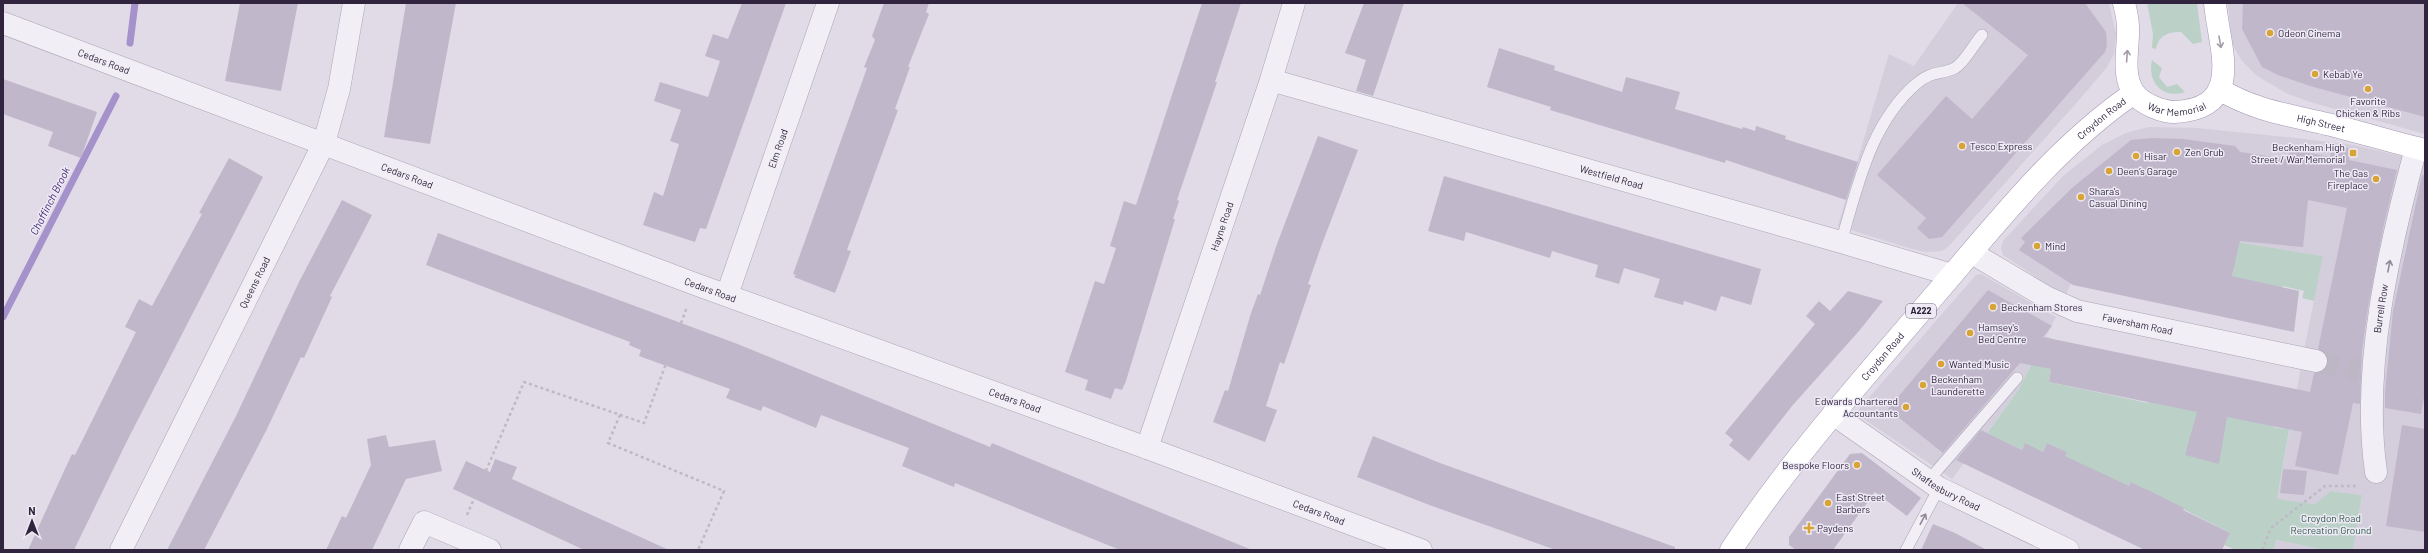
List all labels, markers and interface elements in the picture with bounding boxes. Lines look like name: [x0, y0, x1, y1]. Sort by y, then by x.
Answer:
place label: Odeon Cinema: [2278, 27, 2341, 39]
marker: Odeon Cinema: [2265, 28, 2275, 38]
one-way arrow: [2216, 35, 2224, 48]
street label: Cedars Road: [76, 46, 132, 76]
one-way arrow: [2124, 49, 2131, 62]
place label: Kebab Ye: [2323, 68, 2363, 80]
marker: Kebab Ye: [2310, 69, 2320, 79]
marker: Favorite Chicken & Ribs: [2363, 84, 2373, 94]
street label: Croydon Road: [2074, 95, 2128, 142]
place label: Favorite Chicken & Ribs: [2336, 95, 2400, 119]
street label: War Memorial: [2146, 99, 2208, 118]
street label: High Street: [2296, 111, 2347, 134]
street label: Elm Road: [765, 127, 790, 170]
place label: Tesco Express: [1970, 140, 2032, 152]
marker: Tesco Express: [1957, 141, 1967, 151]
place label: Beckenham High Street / War Memorial: [2251, 141, 2345, 165]
place label: Zen Grub: [2185, 146, 2224, 158]
marker: Zen Grub: [2172, 147, 2182, 157]
marker: Beckenham High Street / War Memorial: [2348, 148, 2358, 158]
place label: Hisar: [2144, 150, 2167, 162]
marker: Hisar: [2131, 151, 2141, 161]
street label: Cedars Road: [380, 160, 435, 191]
street label: Westfield Road: [1578, 162, 1645, 191]
water label: Chaffinch Brook: [27, 164, 73, 237]
place label: Deen’s Garage: [2117, 165, 2177, 177]
marker: Deen’s Garage: [2104, 166, 2114, 176]
place label: The Gas Fireplace: [2327, 167, 2368, 191]
marker: The Gas Fireplace: [2371, 174, 2381, 184]
place label: Shara's Casual Dining: [2089, 185, 2147, 209]
marker: Shara's Casual Dining: [2076, 192, 2086, 202]
street label: Hayne Road: [1208, 200, 1236, 252]
place label: Mind: [2045, 240, 2065, 252]
marker: Mind: [2032, 241, 2042, 251]
street label: Queens Road: [237, 255, 272, 310]
one-way arrow: [2385, 260, 2393, 273]
street label: Cedars Road: [683, 275, 738, 305]
street label: Burrell Row: [2371, 283, 2390, 334]
place label: Beckenham Stores: [2001, 301, 2083, 313]
marker: Beckenham Stores: [1988, 302, 1998, 312]
road number: A222: [1906, 304, 1936, 318]
street label: Faversham Road: [2101, 310, 2174, 337]
place label: Hamsey's Bed Centre: [1978, 321, 2026, 345]
marker: Hamsey's Bed Centre: [1965, 328, 1975, 338]
street label: Croydon Road: [1858, 330, 1906, 383]
place label: Wanted Music: [1949, 358, 2009, 370]
marker: Wanted Music: [1936, 359, 1946, 369]
place label: Beckenham Launderette: [1931, 373, 1985, 397]
marker: Beckenham Launderette: [1918, 380, 1928, 390]
street label: Cedars Road: [987, 385, 1043, 415]
place label: Edwards Chartered Accountants: [1815, 395, 1898, 419]
marker: Edwards Chartered Accountants: [1901, 402, 1911, 412]
place label: Bespoke Floors: [1782, 459, 1849, 471]
marker: Bespoke Floors: [1852, 460, 1862, 470]
street label: Shaftesbury Road: [1910, 465, 1982, 513]
place label: East Street Barbers: [1836, 491, 1885, 515]
street label: Cedars Road: [1291, 497, 1347, 527]
marker: East Street Barbers: [1823, 498, 1833, 508]
north arrow: [12, 501, 52, 541]
text: N: [28, 504, 36, 517]
park label: Croydon Road Recreation Ground: [2291, 512, 2371, 536]
one-way arrow: [1919, 513, 1927, 525]
place label: Paydens: [1817, 522, 1854, 534]
marker: Paydens: [1804, 523, 1814, 533]

